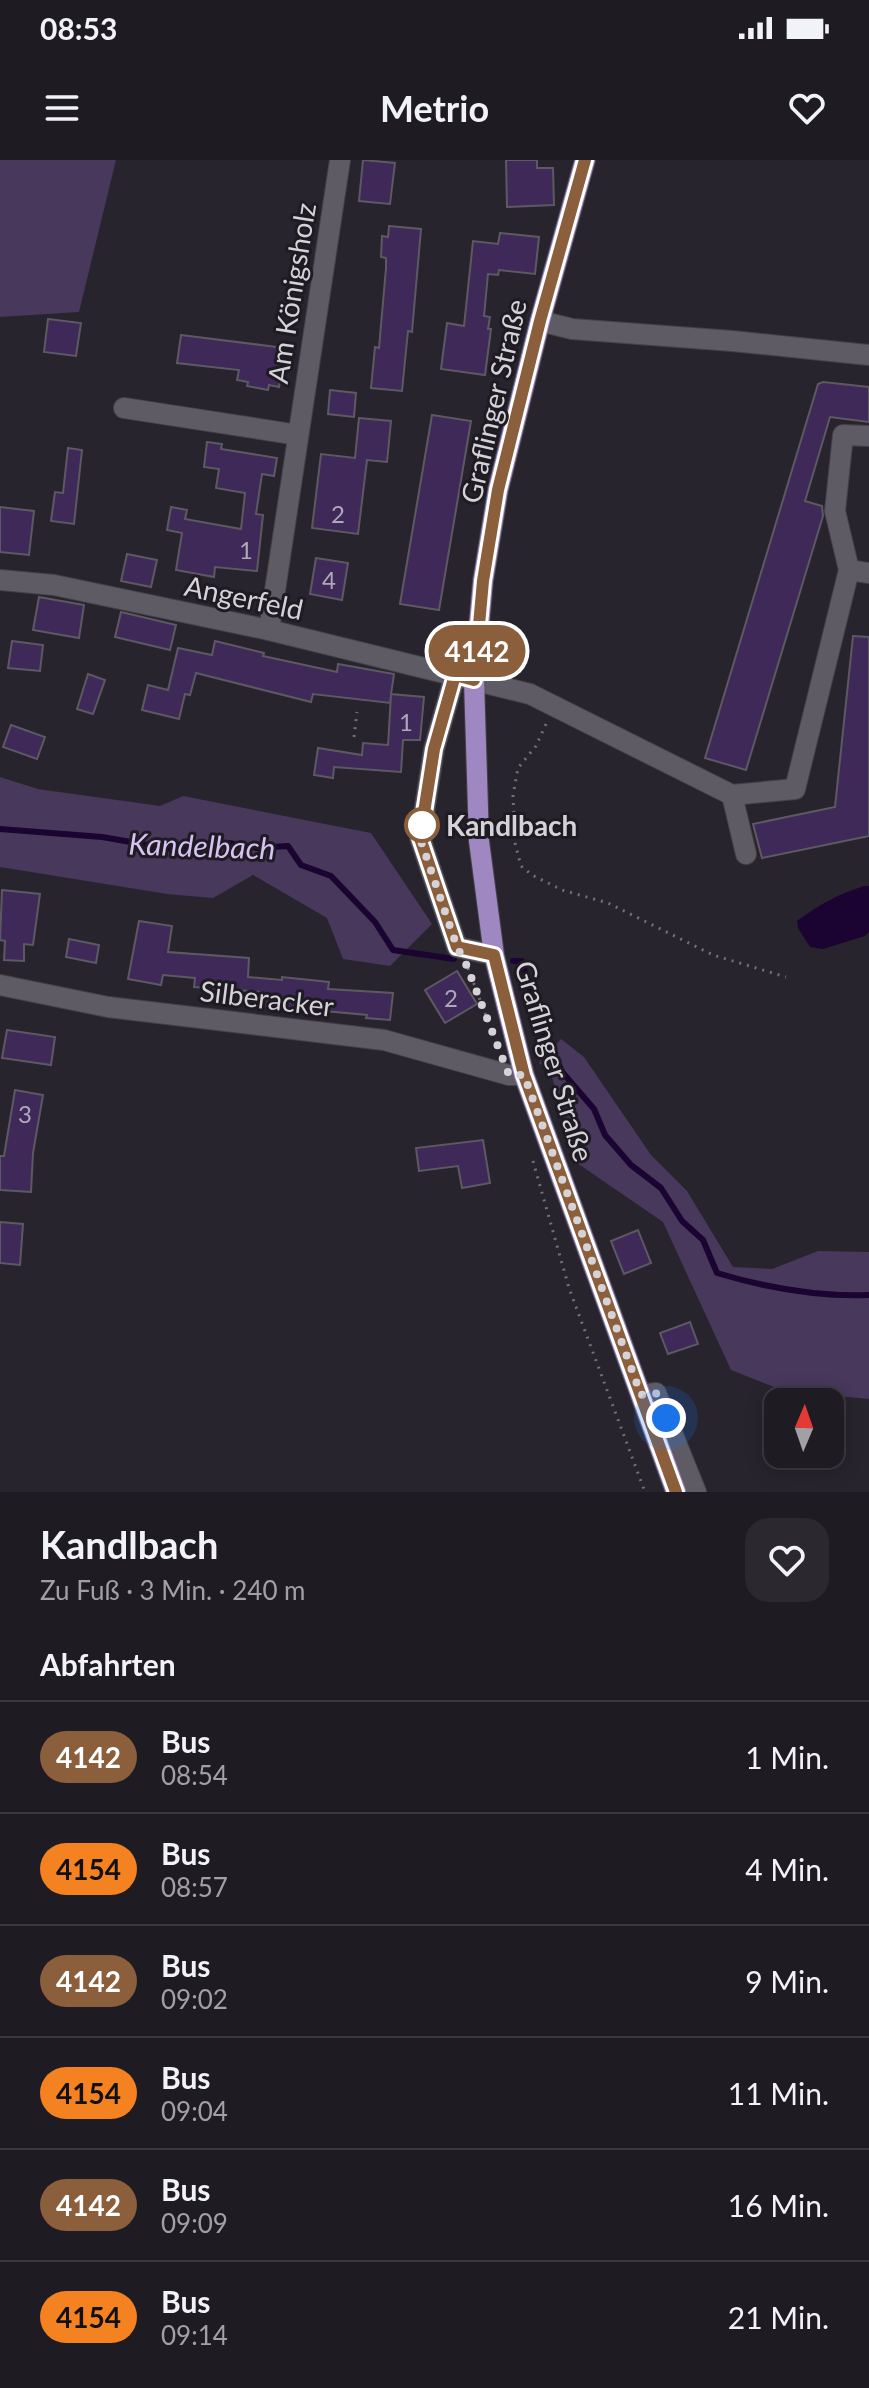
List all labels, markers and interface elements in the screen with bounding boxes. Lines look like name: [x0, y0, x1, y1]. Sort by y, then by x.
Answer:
text: 08:53: [40, 10, 117, 46]
icon: menu: [40, 86, 84, 130]
text: Metrio: [380, 86, 489, 130]
icon: heart: [785, 86, 829, 130]
street label: Am Königsholz: [260, 200, 322, 386]
street label: Graflinger Straße: [453, 296, 533, 506]
house number: 2: [331, 499, 345, 528]
house number: 1: [239, 535, 253, 564]
house number: 4: [322, 565, 336, 594]
street label: Angerfeld: [182, 568, 306, 626]
line badge: 4142: [421, 625, 533, 677]
text: 4142: [445, 634, 509, 668]
house number: 1: [399, 707, 413, 736]
marker: Kandlbach: [405, 808, 439, 842]
place label: Kandlbach: [446, 808, 577, 842]
water label: Kandelbach: [128, 824, 276, 866]
street label: Graflinger Straße: [508, 956, 602, 1166]
street label: Silberacker: [198, 973, 336, 1023]
house number: 2: [444, 983, 458, 1012]
house number: 3: [18, 1099, 32, 1128]
north arrow: [764, 1388, 844, 1468]
map controls: [764, 1388, 844, 1468]
your location: [646, 1398, 686, 1438]
button: heart: [745, 1518, 829, 1602]
text: Kandlbach: [40, 1521, 218, 1567]
text: Zu Fuß · 3 Min. · 240 m: [40, 1574, 306, 1606]
text: Abfahrten: [40, 1646, 176, 1682]
text: Bus: [161, 1723, 211, 1759]
text: 1 Min.: [745, 1739, 829, 1775]
text: 4142: [56, 1740, 121, 1774]
text: 08:54: [161, 1759, 228, 1791]
text: Bus: [161, 1835, 211, 1871]
text: 4 Min.: [745, 1851, 829, 1887]
text: 4154: [56, 1852, 121, 1886]
text: 08:57: [161, 1871, 228, 1903]
text: Bus: [161, 1947, 211, 1983]
text: 9 Min.: [745, 1963, 829, 1999]
text: 4142: [56, 1964, 121, 1998]
text: 09:02: [161, 1983, 228, 2015]
text: Bus: [161, 2059, 211, 2095]
text: 11 Min.: [728, 2075, 829, 2111]
text: 4154: [56, 2076, 121, 2110]
text: 09:04: [161, 2095, 228, 2127]
text: Bus: [161, 2171, 211, 2207]
text: 16 Min.: [728, 2187, 829, 2223]
text: 4142: [56, 2188, 121, 2222]
text: 09:09: [161, 2207, 228, 2239]
text: Bus: [161, 2283, 211, 2319]
text: 21 Min.: [728, 2299, 829, 2335]
text: 4154: [56, 2300, 121, 2334]
text: 09:14: [161, 2319, 228, 2351]

